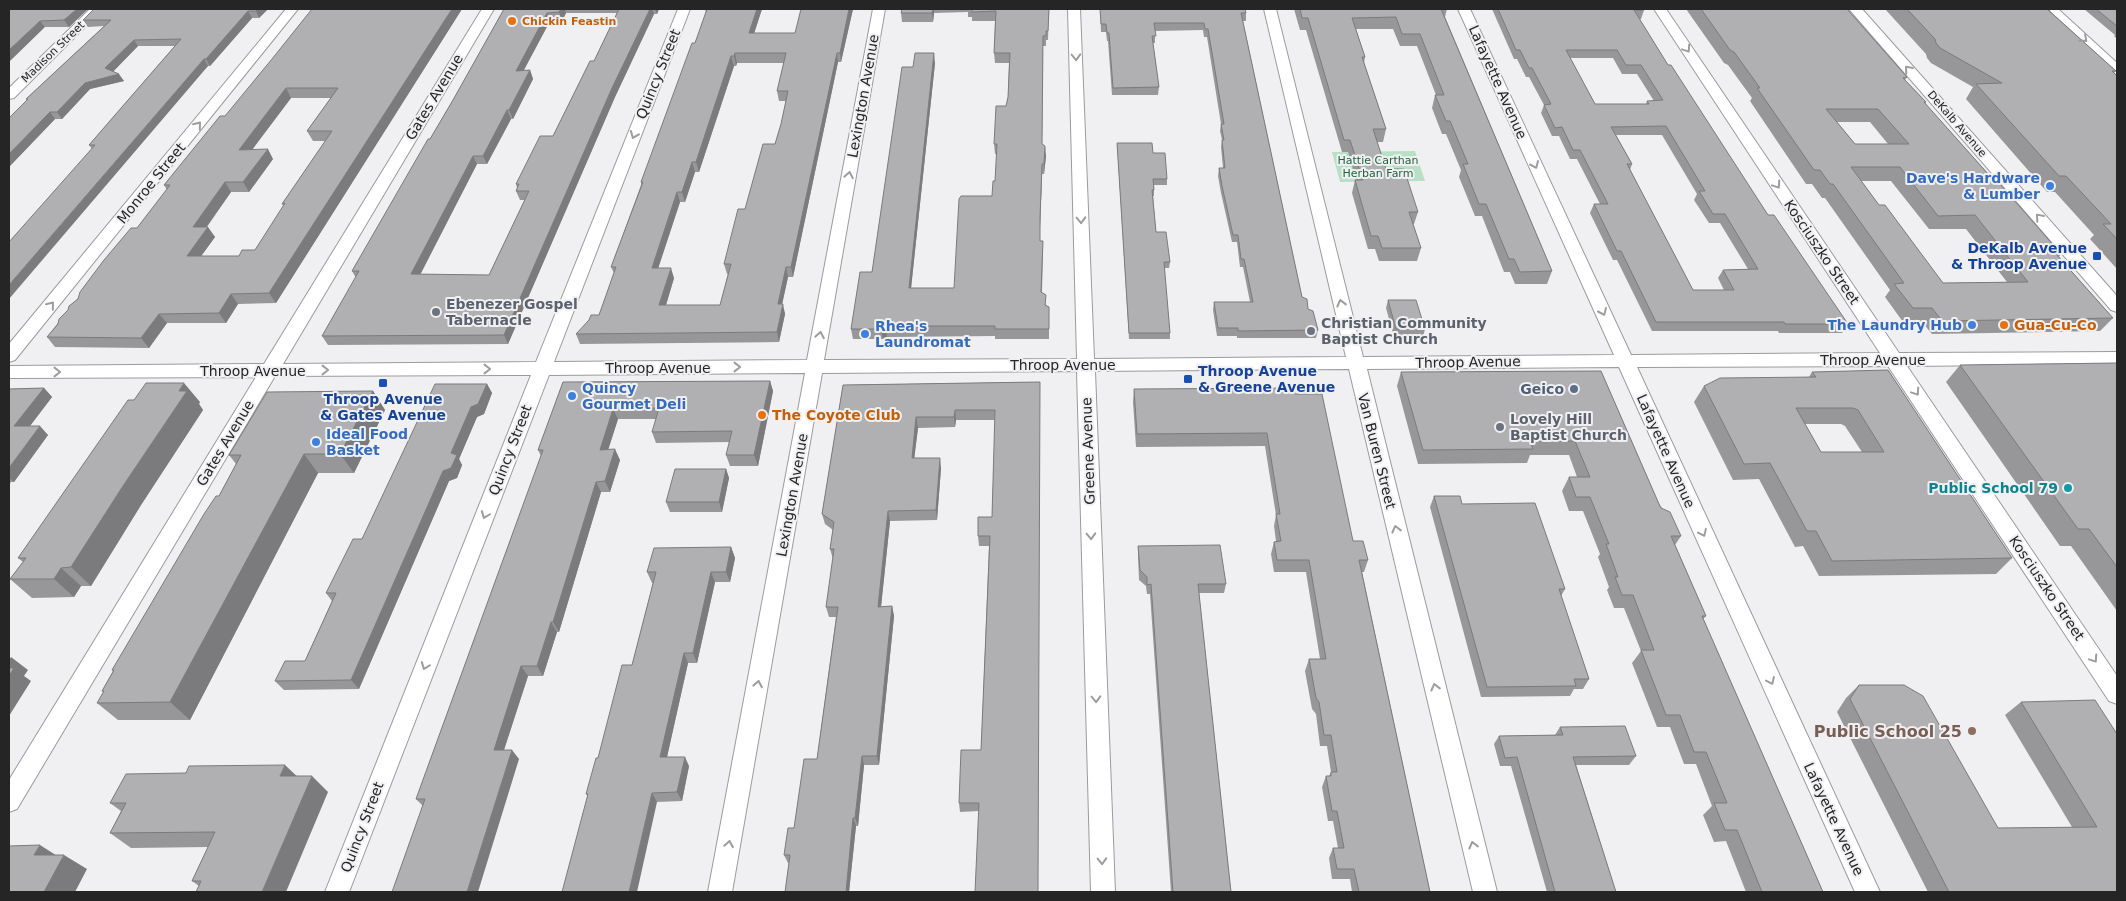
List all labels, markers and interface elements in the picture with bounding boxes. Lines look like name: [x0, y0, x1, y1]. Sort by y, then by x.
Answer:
marker: Chickin Feastin: [506, 15, 518, 27]
place label: Chickin Feastin: [522, 15, 616, 28]
street label: Madison Street: [19, 18, 88, 85]
street label: Lafayette Avenue: [1466, 23, 1530, 141]
street label: Quincy Street: [633, 26, 684, 121]
street label: Lexington Avenue: [844, 33, 882, 159]
one-way arrow: [2078, 33, 2087, 42]
one-way arrow: [1681, 44, 1690, 53]
street label: Gates Avenue: [402, 51, 466, 143]
one-way arrow: [1071, 54, 1081, 62]
one-way arrow: [1905, 65, 1914, 74]
street label: DeKalb Avenue: [1925, 88, 1989, 160]
one-way arrow: [192, 122, 200, 131]
one-way arrow: [630, 131, 640, 139]
street label: Monroe Street: [114, 139, 189, 227]
park label: Hattie Carthan Herban Farm: [1338, 154, 1418, 180]
one-way arrow: [1529, 160, 1540, 169]
place label: Dave's Hardware & Lumber: [1906, 170, 2040, 202]
one-way arrow: [843, 171, 854, 179]
one-way arrow: [1771, 179, 1780, 188]
marker: Dave's Hardware & Lumber: [2044, 180, 2056, 192]
street label: Kosciuszko Street: [1781, 197, 1863, 308]
one-way arrow: [2036, 214, 2045, 223]
one-way arrow: [1075, 216, 1086, 224]
place label: DeKalb Avenue & Throop Avenue: [1951, 240, 2087, 272]
marker: DeKalb Avenue & Throop Avenue: [2091, 250, 2103, 262]
place label: Ebenezer Gospel Tabernacle: [446, 296, 578, 328]
one-way arrow: [1336, 299, 1347, 308]
one-way arrow: [45, 302, 53, 311]
marker: Ebenezer Gospel Tabernacle: [430, 306, 442, 318]
one-way arrow: [1596, 307, 1606, 316]
place label: Christian Community Baptist Church: [1321, 315, 1487, 347]
place label: The Laundry Hub: [1827, 317, 1962, 333]
place label: Gua-Cu-Co: [2014, 317, 2097, 333]
place label: Rhea's Laundromat: [875, 318, 971, 350]
marker: The Laundry Hub: [1966, 319, 1978, 331]
marker: Gua-Cu-Co: [1998, 319, 2010, 331]
marker: Christian Community Baptist Church: [1305, 325, 1317, 337]
marker: Rhea's Laundromat: [859, 328, 871, 340]
one-way arrow: [815, 331, 825, 339]
street label: Throop Avenue: [1819, 352, 1926, 368]
street label: Throop Avenue: [1414, 353, 1521, 371]
street label: Throop Avenue: [1009, 357, 1116, 373]
street label: Throop Avenue: [604, 360, 711, 376]
one-way arrow: [734, 362, 742, 372]
street label: Throop Avenue: [199, 363, 306, 379]
place label: Throop Avenue & Greene Avenue: [1198, 363, 1335, 395]
one-way arrow: [484, 364, 492, 374]
one-way arrow: [322, 365, 329, 375]
one-way arrow: [54, 367, 62, 377]
marker: Throop Avenue & Greene Avenue: [1182, 373, 1194, 385]
marker: Throop Avenue & Gates Avenue: [377, 377, 389, 389]
place label: Quincy Gourmet Deli: [582, 380, 686, 412]
place label: Geico: [1520, 381, 1564, 397]
marker: Geico: [1568, 383, 1580, 395]
one-way arrow: [1910, 387, 1919, 396]
marker: Quincy Gourmet Deli: [566, 390, 578, 402]
place label: Throop Avenue & Gates Avenue: [320, 391, 446, 423]
street label: Van Buren Street: [1355, 391, 1399, 511]
street label: Lafayette Avenue: [1634, 392, 1698, 510]
street label: Gates Avenue: [193, 397, 257, 489]
street label: Greene Avenue: [1078, 397, 1098, 505]
street label: Quincy Street: [485, 402, 535, 498]
place label: The Coyote Club: [772, 407, 901, 423]
marker: The Coyote Club: [756, 409, 768, 421]
place label: Lovely Hill Baptist Church: [1510, 411, 1627, 443]
marker: Lovely Hill Baptist Church: [1494, 421, 1506, 433]
place label: Ideal Food Basket: [326, 426, 408, 458]
street label: Lexington Avenue: [773, 432, 811, 558]
marker: Ideal Food Basket: [310, 436, 322, 448]
place label: Public School 79: [1928, 480, 2058, 496]
marker: Public School 79: [2062, 482, 2074, 494]
one-way arrow: [481, 510, 491, 519]
one-way arrow: [1391, 525, 1402, 534]
one-way arrow: [1697, 528, 1708, 537]
one-way arrow: [1086, 532, 1096, 540]
street label: Kosciuszko Street: [2006, 533, 2088, 644]
one-way arrow: [2088, 653, 2097, 662]
one-way arrow: [421, 661, 432, 670]
one-way arrow: [1765, 676, 1775, 685]
one-way arrow: [752, 680, 762, 689]
one-way arrow: [1430, 682, 1441, 691]
one-way arrow: [1091, 695, 1102, 703]
place label: Public School 25: [1814, 722, 1962, 741]
marker: Public School 25: [1966, 725, 1978, 737]
street label: Lafayette Avenue: [1801, 760, 1867, 878]
street label: Quincy Street: [337, 779, 387, 875]
one-way arrow: [723, 840, 733, 849]
one-way arrow: [1468, 840, 1479, 849]
one-way arrow: [1096, 857, 1107, 865]

